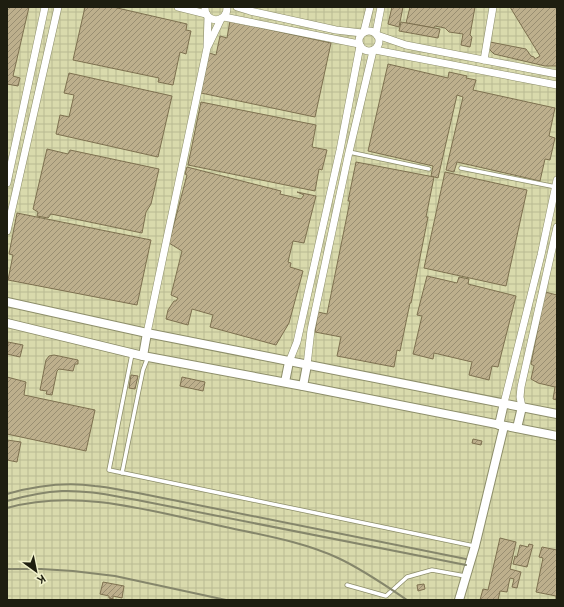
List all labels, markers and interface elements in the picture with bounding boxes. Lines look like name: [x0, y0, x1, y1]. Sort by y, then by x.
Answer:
north arrow: [16, 551, 56, 591]
text: K: [34, 571, 48, 587]

